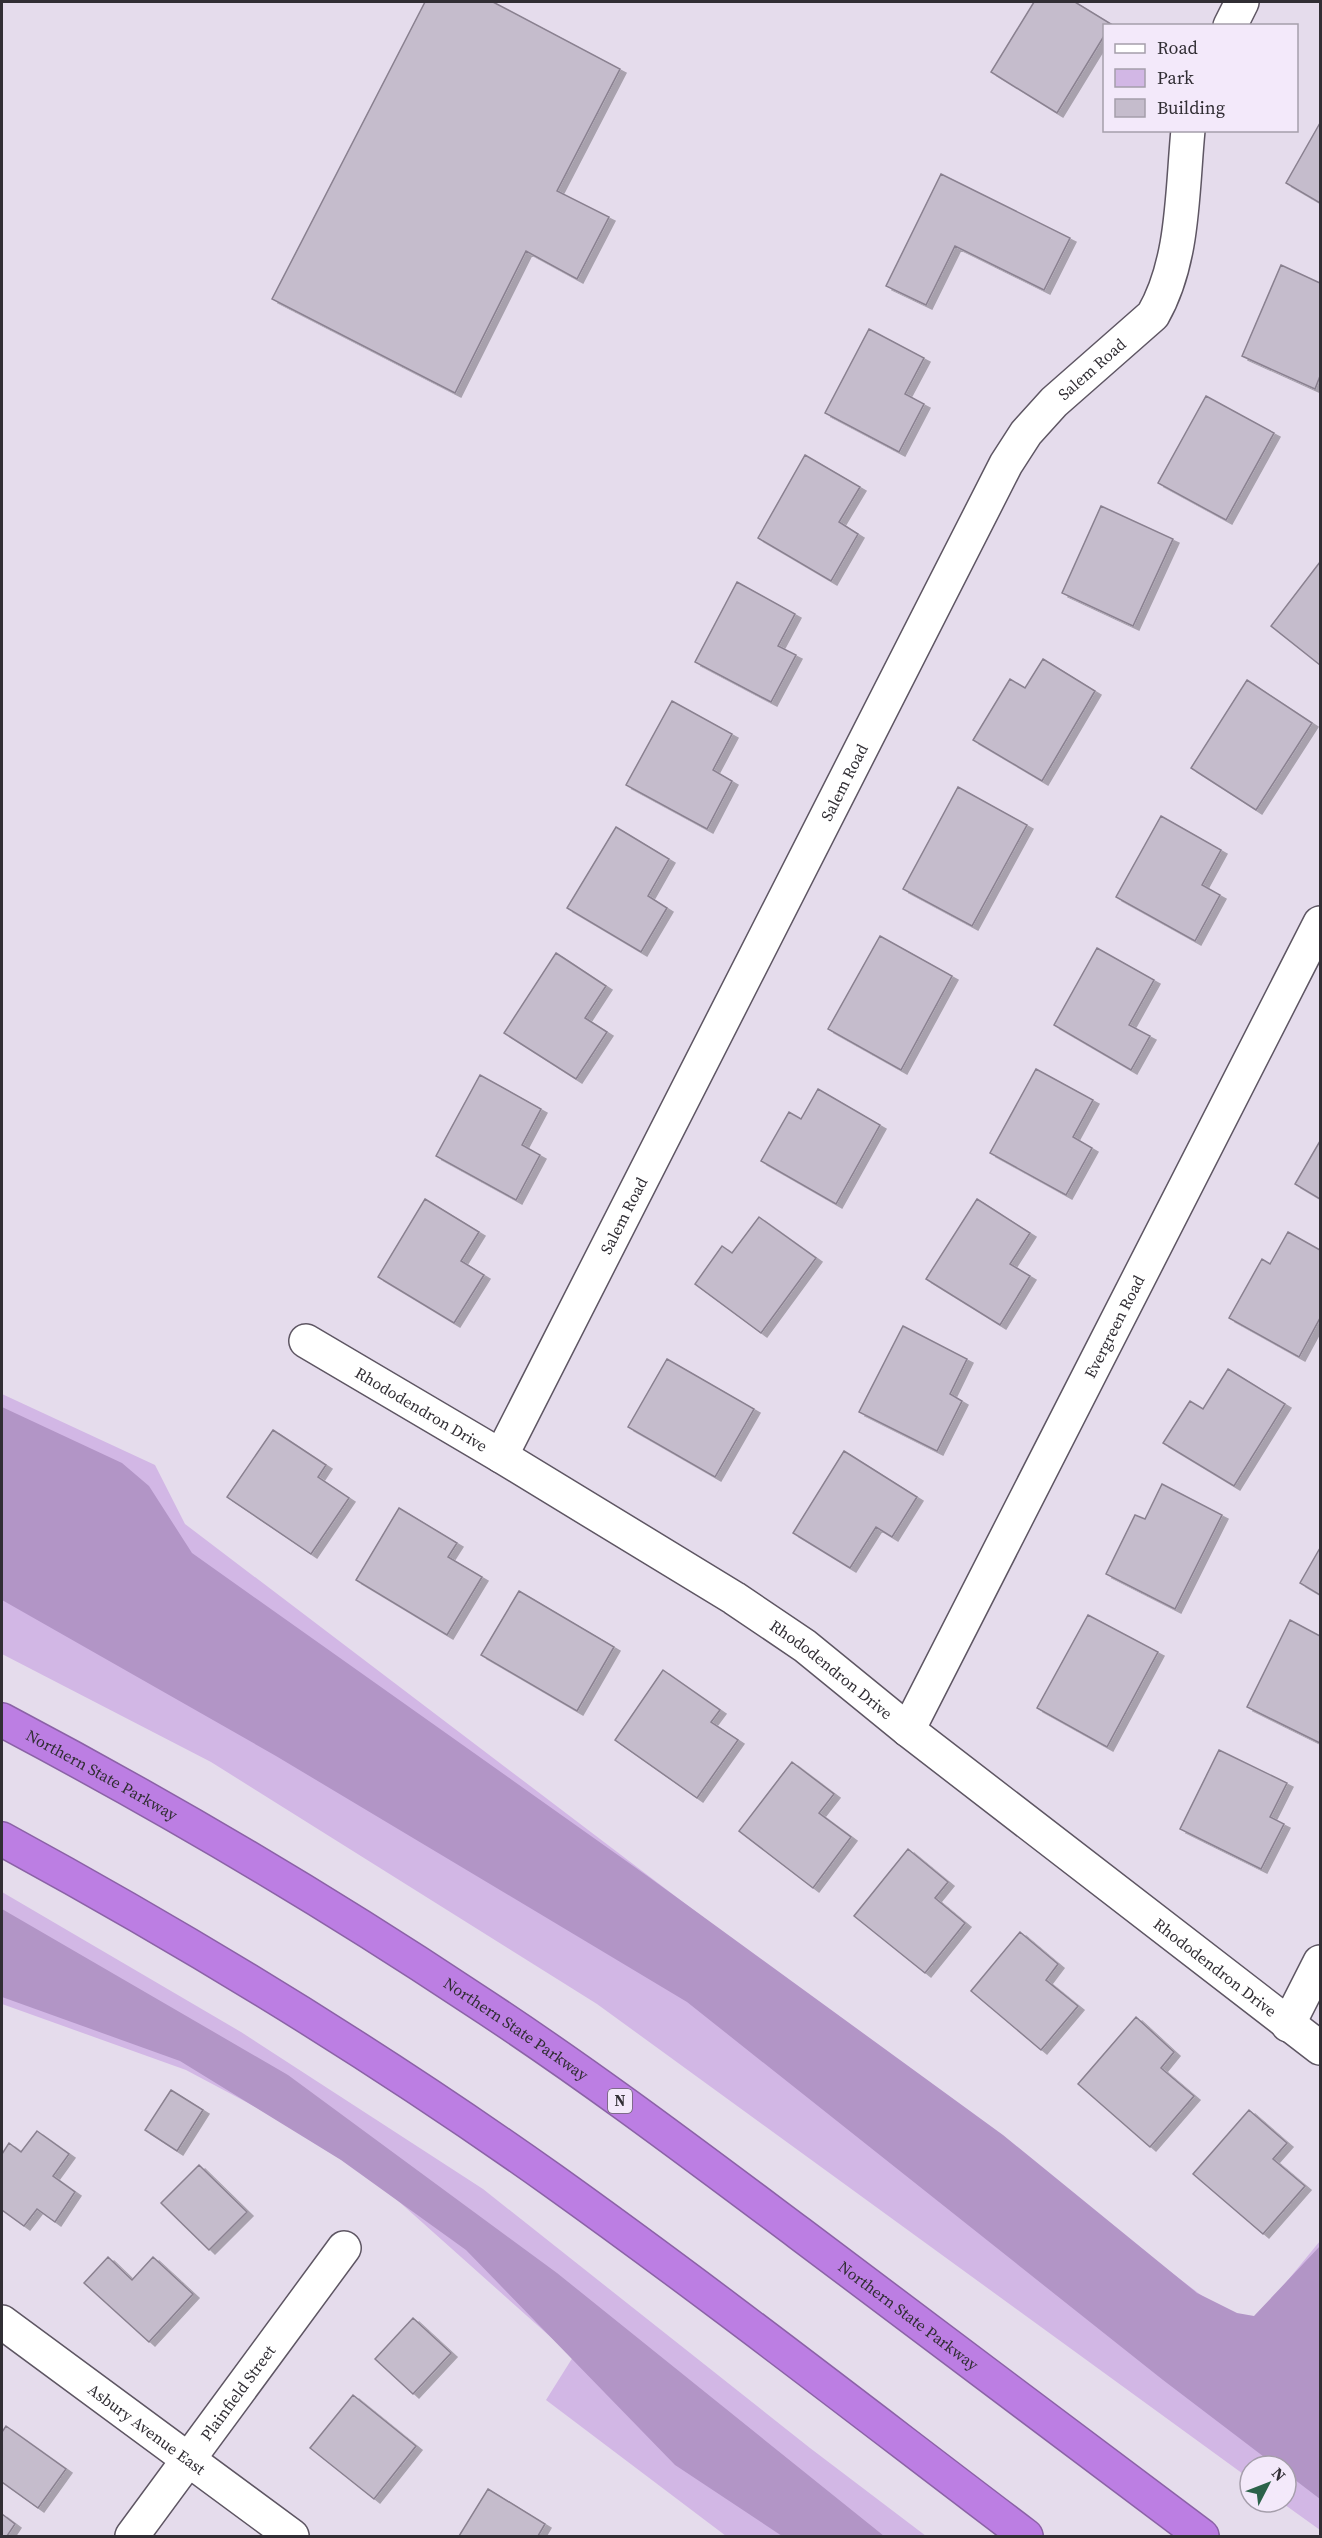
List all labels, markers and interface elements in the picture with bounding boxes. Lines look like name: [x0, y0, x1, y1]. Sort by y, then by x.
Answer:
legend: [1103, 24, 1298, 132]
text: Road: [1157, 35, 1198, 60]
text: Park: [1157, 65, 1194, 90]
text: Building: [1157, 95, 1225, 120]
street label: Salem Road: [1053, 333, 1130, 405]
street label: Salem Road: [815, 740, 873, 825]
street label: Salem Road: [595, 1173, 652, 1258]
street label: Evergreen Road: [1079, 1271, 1149, 1382]
street label: Rhododendron Drive: [351, 1361, 492, 1457]
street label: Rhododendron Drive: [766, 1614, 897, 1724]
street label: Northern State Parkway: [22, 1724, 183, 1826]
street label: Rhododendron Drive: [1149, 1913, 1281, 2022]
street label: Northern State Parkway: [440, 1972, 594, 2086]
road number: N: [608, 2089, 632, 2113]
street label: Northern State Parkway: [834, 2255, 984, 2376]
street label: Plainfield Street: [195, 2340, 280, 2445]
street label: Asbury Avenue East: [84, 2378, 211, 2480]
north arrow: [1238, 2454, 1298, 2514]
text: N: [1267, 2462, 1291, 2486]

